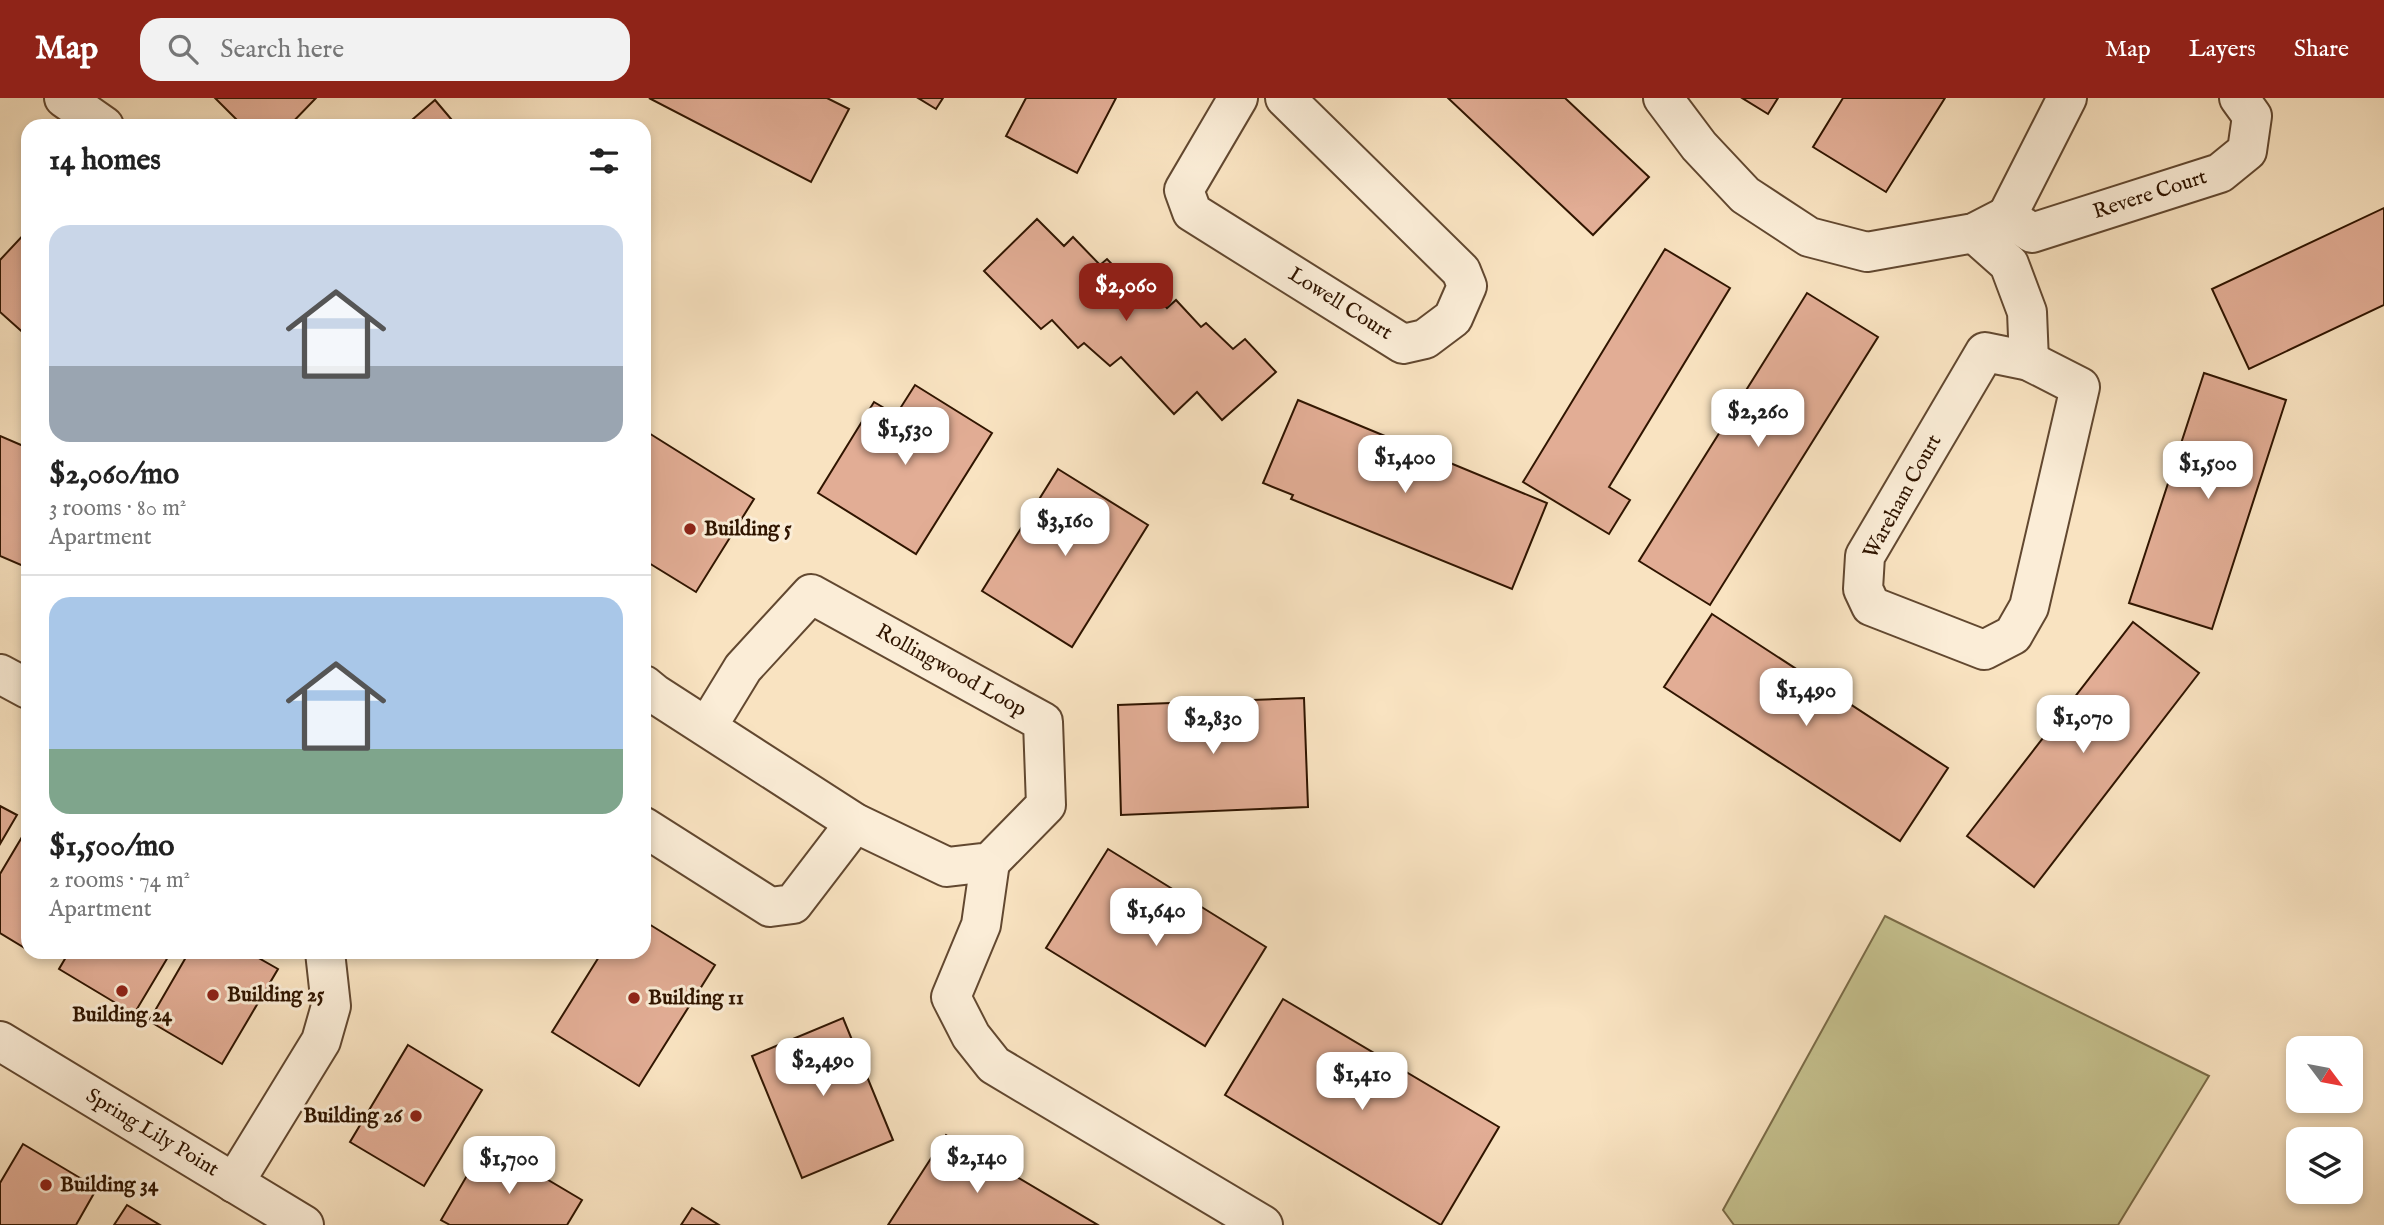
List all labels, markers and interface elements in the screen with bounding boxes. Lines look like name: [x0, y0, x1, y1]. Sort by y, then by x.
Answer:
search box: [140, 18, 630, 81]
text: Map: [35, 28, 98, 70]
icon: search: [164, 30, 202, 68]
text: Search here: [220, 33, 344, 66]
text: Map: [2105, 34, 2151, 65]
text: Layers: [2189, 34, 2256, 65]
text: Share: [2294, 34, 2349, 65]
text: 14 homes: [49, 142, 161, 180]
icon: filters: [585, 142, 623, 180]
street label: Revere Court: [2090, 164, 2210, 226]
street label: Lowell Court: [1283, 261, 1397, 347]
pin: $2,060: [1069, 264, 1183, 323]
icon: home: [273, 271, 399, 397]
text: $2,060: [1095, 271, 1157, 300]
pin: $2,260: [1701, 390, 1815, 449]
text: $2,260: [1727, 397, 1789, 426]
pin: $1,530: [848, 408, 962, 467]
text: $1,530: [877, 415, 933, 444]
street label: Wareham Court: [1858, 430, 1948, 564]
pin: $1,400: [1348, 436, 1462, 495]
pin: $1,500: [2151, 442, 2265, 501]
text: $1,400: [1374, 443, 1436, 472]
text: $1,500: [2179, 449, 2237, 478]
text: $2,060/mo: [49, 456, 179, 494]
text: 3 rooms · 80 m²: [49, 494, 186, 523]
pin: $3,160: [1008, 498, 1122, 558]
text: $3,160: [1036, 506, 1094, 535]
place label: Building 5: [704, 516, 792, 543]
marker: Building 5: [682, 521, 698, 537]
text: Apartment: [49, 523, 152, 552]
street label: Rollingwood Loop: [871, 618, 1031, 724]
icon: home: [273, 643, 399, 769]
pin: $1,490: [1749, 668, 1863, 728]
text: $1,490: [1776, 676, 1836, 705]
pin: $2,830: [1156, 696, 1270, 756]
pin: $1,070: [2026, 696, 2140, 755]
text: $1,070: [2053, 703, 2113, 732]
text: $2,830: [1184, 704, 1242, 733]
text: $1,500/mo: [49, 828, 174, 866]
text: 2 rooms · 74 m²: [49, 866, 190, 895]
pin: $1,640: [1099, 888, 1213, 948]
text: Apartment: [49, 895, 152, 924]
text: $1,640: [1126, 896, 1186, 925]
place label: Building 25: [227, 982, 325, 1009]
marker: Building 24: [114, 983, 130, 999]
place label: Building 11: [648, 985, 744, 1012]
marker: Building 25: [205, 987, 221, 1003]
marker: Building 11: [626, 990, 642, 1006]
place label: Building 24: [72, 1002, 173, 1029]
north arrow: [2286, 1036, 2362, 1113]
map controls: [2286, 1036, 2363, 1204]
pin: $2,490: [766, 1038, 880, 1098]
text: $2,490: [792, 1046, 854, 1075]
pin: $1,410: [1305, 1052, 1419, 1112]
text: $1,410: [1332, 1060, 1392, 1089]
street label: Spring Lily Point: [81, 1083, 223, 1183]
place label: Building 26: [303, 1103, 403, 1130]
marker: Building 26: [408, 1108, 424, 1124]
button: layers: [2286, 1127, 2363, 1204]
pin: $1,700: [452, 1136, 566, 1196]
pin: $2,140: [920, 1136, 1034, 1195]
text: $2,140: [947, 1143, 1007, 1172]
text: $1,700: [479, 1144, 539, 1173]
place label: Building 34: [60, 1172, 159, 1199]
marker: Building 34: [38, 1177, 54, 1193]

